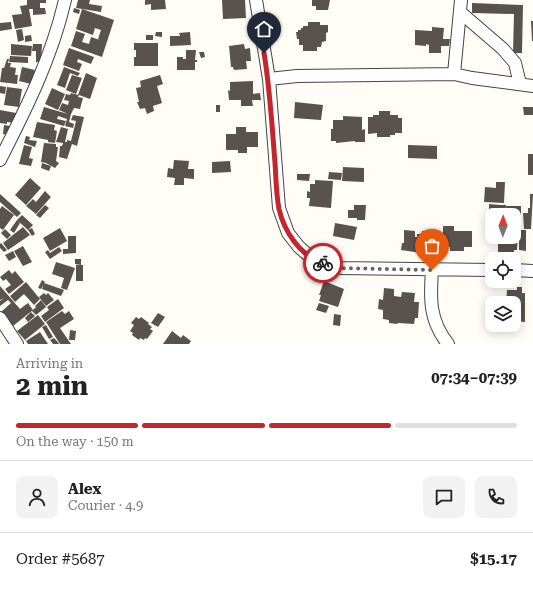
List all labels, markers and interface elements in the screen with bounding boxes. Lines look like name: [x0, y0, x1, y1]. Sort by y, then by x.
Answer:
pin: [247, 12, 281, 53]
icon: home: [253, 18, 275, 40]
north arrow: [485, 208, 521, 244]
map controls: [485, 208, 521, 332]
pin: [415, 229, 449, 270]
icon: bag: [421, 235, 443, 257]
courier: [303, 243, 343, 283]
icon: bike: [312, 252, 334, 274]
button: locate: [485, 252, 521, 288]
button: layers: [485, 296, 521, 332]
text: Arriving in: [16, 356, 83, 371]
text: 07:34–07:39: [431, 369, 517, 387]
text: 2 min: [16, 371, 88, 401]
text: On the way · 150 m: [16, 434, 133, 449]
button: person: [16, 476, 58, 518]
button: chat: [423, 476, 465, 518]
button: phone: [475, 476, 517, 518]
text: Alex: [68, 480, 101, 498]
text: Courier · 4.9: [68, 498, 143, 513]
text: Order #5687: [16, 550, 105, 568]
text: $15.17: [470, 550, 517, 568]

